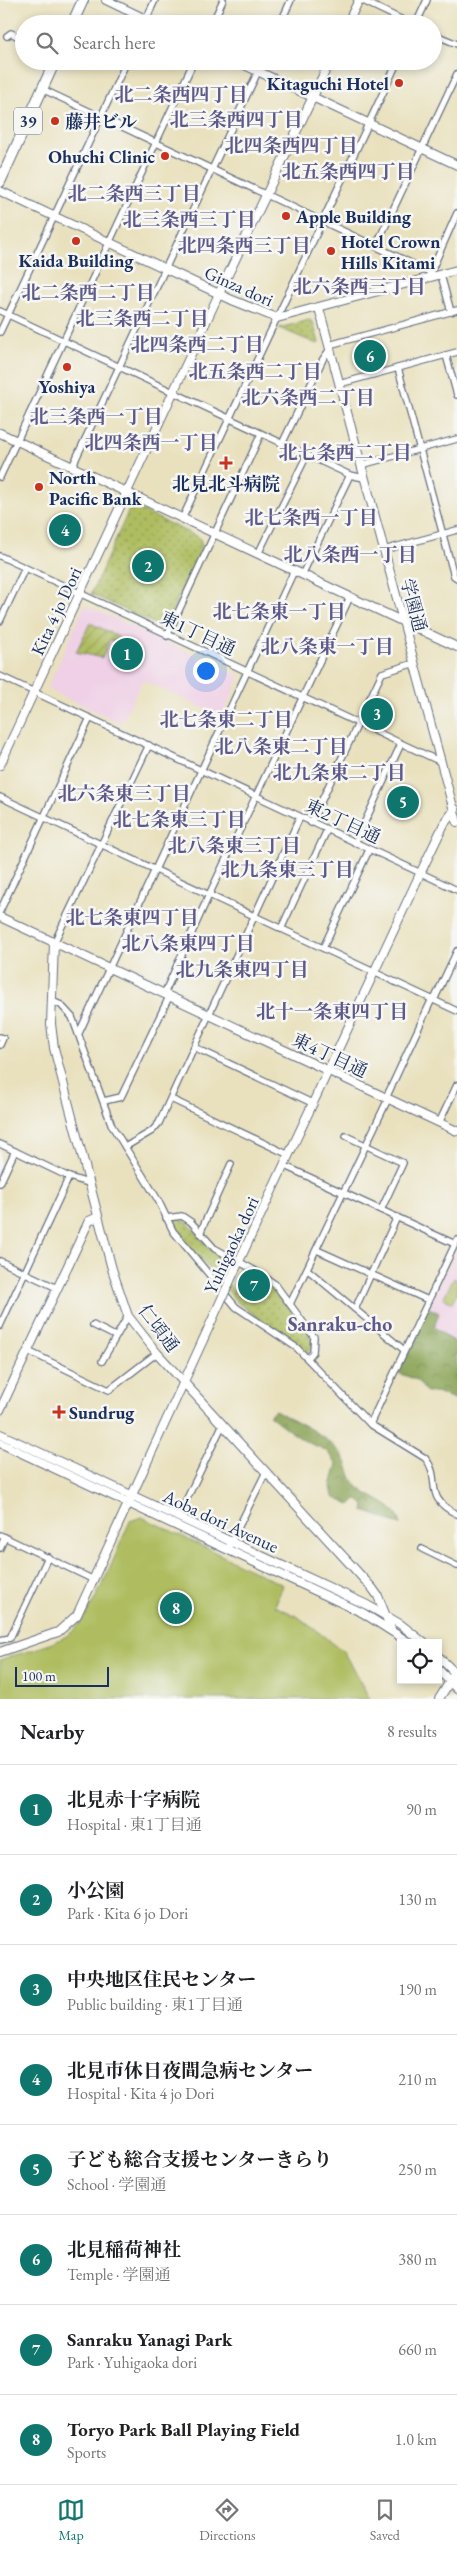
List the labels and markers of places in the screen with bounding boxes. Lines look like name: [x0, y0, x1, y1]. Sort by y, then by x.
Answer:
place label: Kitaguchi Hotel: [267, 72, 389, 95]
marker: Kitaguchi Hotel: [393, 77, 405, 89]
place label: 藤井ビル: [65, 110, 137, 133]
marker: 藤井ビル: [49, 115, 61, 127]
place label: Ohuchi Clinic: [48, 145, 156, 168]
marker: Ohuchi Clinic: [159, 150, 171, 162]
place label: Apple Building: [295, 205, 412, 228]
marker: Apple Building: [280, 210, 292, 222]
place label: Hotel Crown Hills Kitami: [341, 230, 440, 274]
marker: Kaida Building: [70, 235, 82, 247]
marker: Hotel Crown Hills Kitami: [325, 245, 337, 257]
place label: Kaida Building: [19, 249, 134, 272]
pin: 6: [354, 337, 386, 375]
marker: Yoshiya: [61, 361, 73, 373]
place label: Yoshiya: [38, 375, 96, 398]
marker: 北見北斗病院: [219, 456, 233, 470]
place label: North Pacific Bank: [49, 466, 143, 510]
place label: 北見北斗病院: [172, 472, 280, 495]
marker: North Pacific Bank: [33, 481, 45, 493]
pin: 4: [49, 511, 81, 549]
pin: 2: [132, 547, 164, 585]
pin: 1: [111, 635, 143, 673]
pin: 3: [361, 695, 393, 733]
pin: 5: [387, 783, 419, 821]
pin: 7: [238, 1266, 270, 1304]
place label: Sundrug: [69, 1401, 135, 1424]
marker: Sundrug: [53, 1406, 65, 1418]
pin: 8: [160, 1589, 192, 1627]

